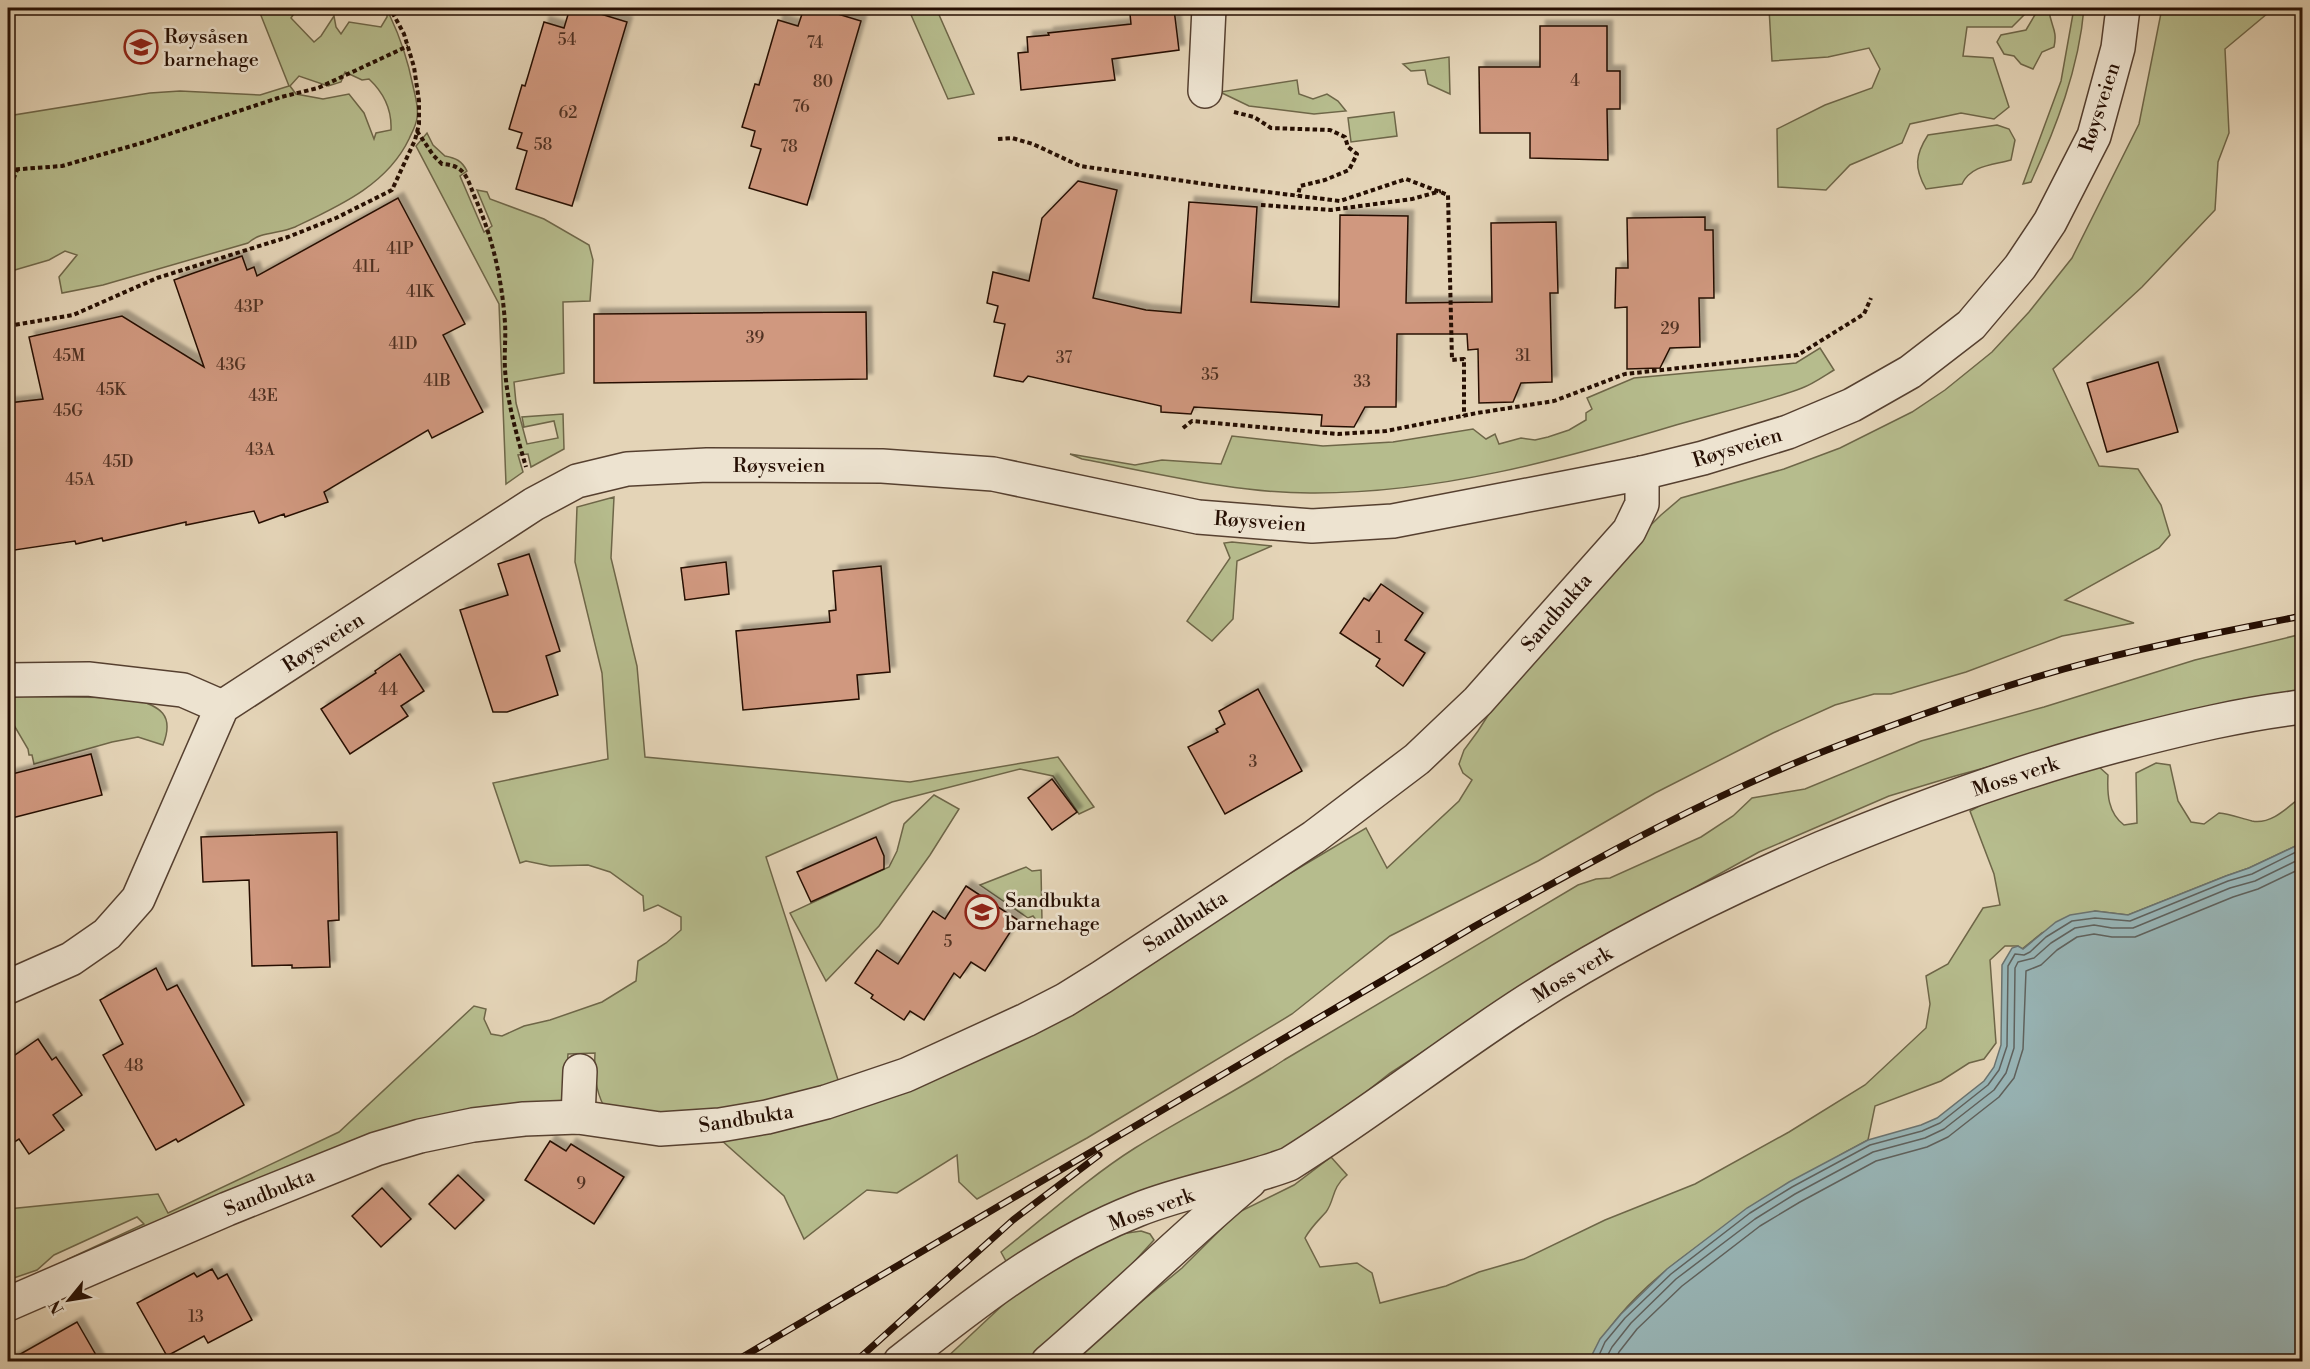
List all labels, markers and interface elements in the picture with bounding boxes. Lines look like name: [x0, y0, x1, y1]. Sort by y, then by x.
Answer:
place label: Røysåsen barnehage: [164, 25, 259, 73]
school or university icon: Røysåsen barnehage: [123, 29, 159, 65]
house number: 54: [558, 30, 577, 50]
house number: 74: [807, 33, 824, 53]
street label: Røysveien: [2074, 60, 2127, 155]
house number: 4: [1570, 71, 1580, 91]
house number: 80: [813, 72, 833, 92]
house number: 76: [792, 97, 810, 117]
house number: 62: [559, 103, 577, 123]
house number: 58: [534, 135, 553, 155]
house number: 78: [780, 137, 798, 157]
house number: 41P: [386, 239, 414, 259]
house number: 41L: [352, 257, 380, 277]
house number: 41K: [406, 282, 435, 302]
house number: 43P: [234, 297, 264, 317]
house number: 29: [1661, 319, 1680, 339]
house number: 39: [746, 328, 765, 348]
house number: 41D: [389, 334, 417, 354]
house number: 45M: [53, 346, 85, 366]
house number: 31: [1515, 346, 1531, 366]
house number: 37: [1056, 348, 1072, 368]
house number: 43G: [216, 355, 246, 375]
house number: 35: [1201, 365, 1219, 385]
house number: 41B: [423, 371, 451, 391]
house number: 33: [1353, 372, 1371, 392]
house number: 45K: [96, 380, 127, 400]
house number: 43E: [248, 386, 278, 406]
house number: 45G: [53, 401, 83, 421]
street label: Røysveien: [1690, 423, 1785, 474]
house number: 43A: [245, 440, 276, 460]
house number: 45D: [103, 452, 133, 472]
street label: Røysveien: [733, 454, 825, 479]
house number: 45A: [65, 470, 96, 490]
street label: Røysveien: [1213, 507, 1307, 538]
street label: Sandbukta: [1516, 568, 1599, 657]
street label: Røysveien: [278, 608, 369, 679]
house number: 1: [1376, 628, 1383, 648]
house number: 44: [378, 680, 398, 700]
street label: Moss verk: [1969, 751, 2063, 803]
house number: 3: [1249, 752, 1258, 772]
street label: Sandbukta: [1139, 885, 1233, 959]
place label: Sandbukta barnehage: [1005, 889, 1102, 937]
school or university icon: Sandbukta barnehage: [964, 894, 1000, 930]
house number: 5: [944, 932, 953, 952]
street label: Moss verk: [1528, 941, 1619, 1009]
house number: 48: [124, 1056, 144, 1076]
street label: Sandbukta: [697, 1100, 796, 1139]
street label: Sandbukta: [221, 1164, 319, 1223]
house number: 9: [576, 1174, 586, 1194]
street label: Moss verk: [1105, 1183, 1199, 1237]
north arrow: [39, 1270, 99, 1330]
text: N: [45, 1296, 69, 1317]
house number: 13: [188, 1307, 204, 1327]

